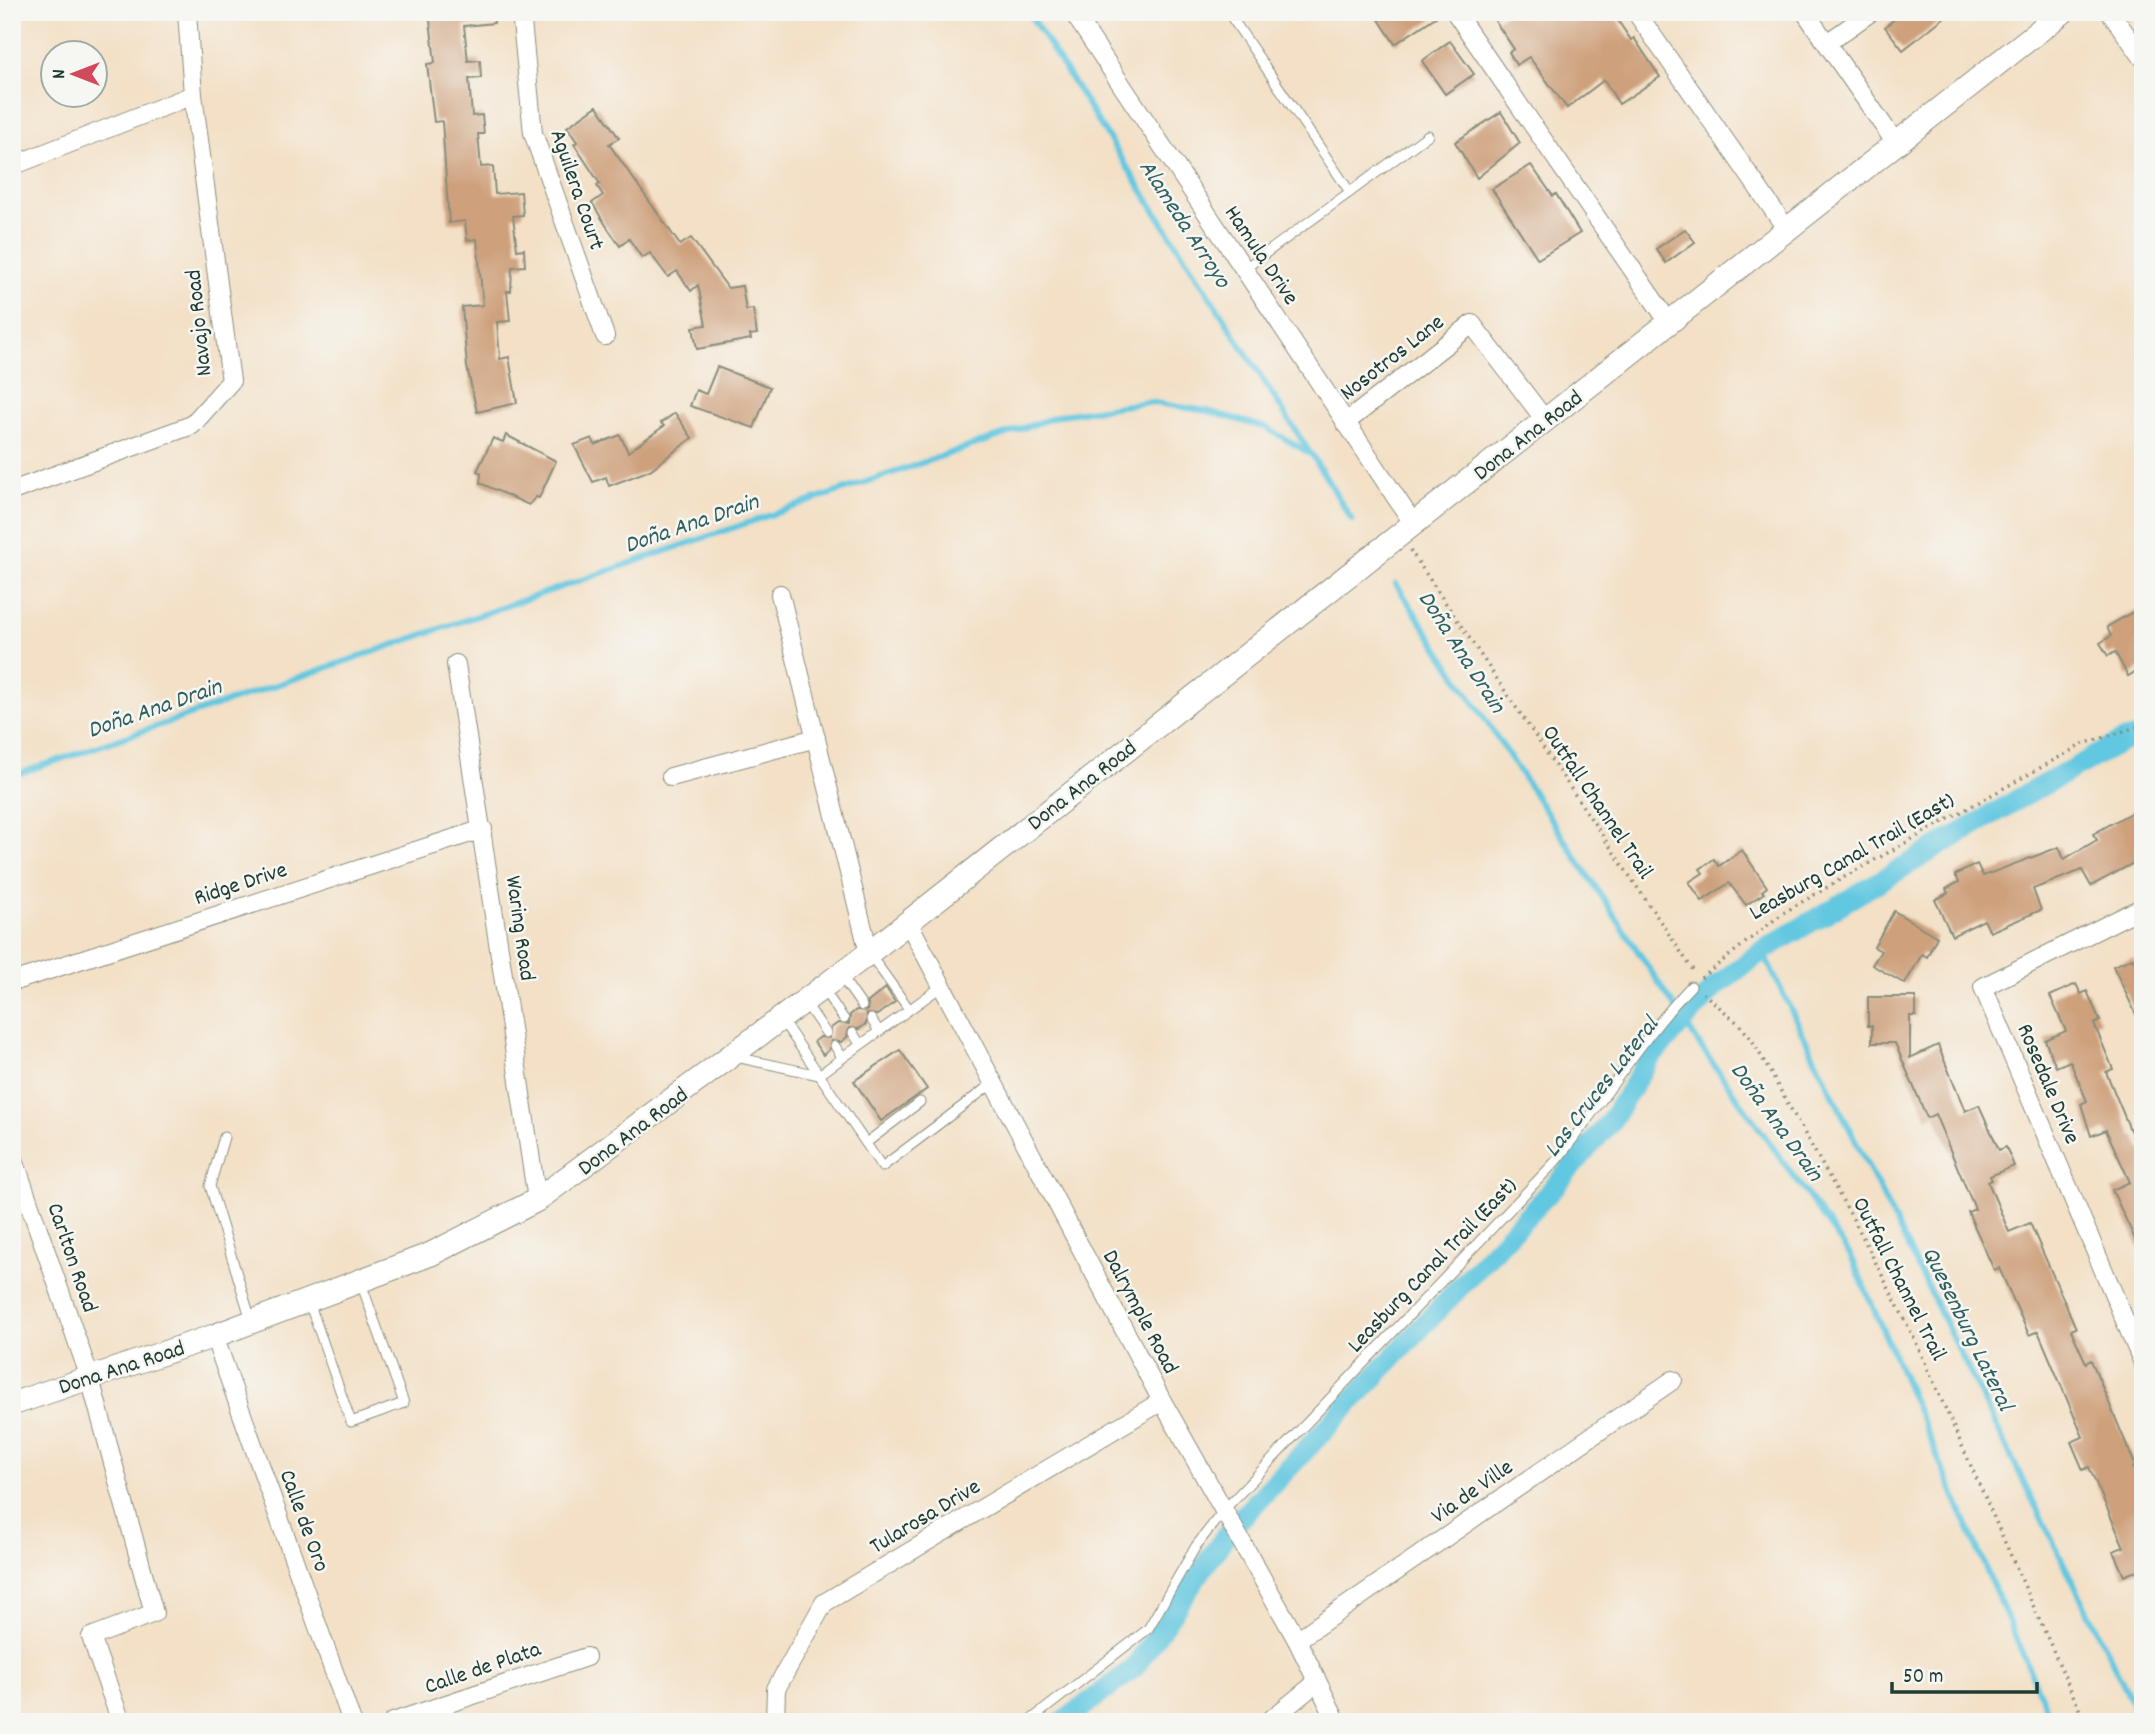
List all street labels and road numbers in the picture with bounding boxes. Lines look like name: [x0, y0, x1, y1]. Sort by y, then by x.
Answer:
street label: Aguilera Court: [540, 125, 612, 255]
street label: Hamula Drive: [1215, 199, 1306, 312]
street label: Navajo Road: [178, 268, 222, 378]
street label: Nosotros Lane: [1334, 307, 1452, 410]
street label: Dona Ana Road: [1467, 383, 1591, 490]
street label: Outfall Channel Trail: [1532, 719, 1660, 887]
street label: Dona Ana Road: [1021, 733, 1145, 840]
street label: Leasburg Canal Trail (East): [1744, 786, 1962, 930]
street label: Ridge Drive: [190, 855, 292, 916]
street label: Waring Road: [495, 874, 542, 983]
street label: Rosedale Drive: [2007, 1019, 2087, 1150]
street label: Dona Ana Road: [572, 1080, 696, 1185]
street label: Leasburg Canal Trail (East): [1341, 1171, 1526, 1361]
street label: Outfall Channel Trail: [1842, 1192, 1954, 1368]
street label: Carlton Road: [37, 1199, 105, 1317]
street label: Dalrymple Road: [1092, 1245, 1185, 1381]
street label: Dona Ana Road: [55, 1333, 189, 1405]
street label: Via de Ville: [1425, 1452, 1521, 1533]
street label: Calle de Oro: [269, 1465, 336, 1577]
street label: Tularosa Drive: [864, 1472, 988, 1564]
street label: Calle de Plata: [421, 1634, 547, 1705]

